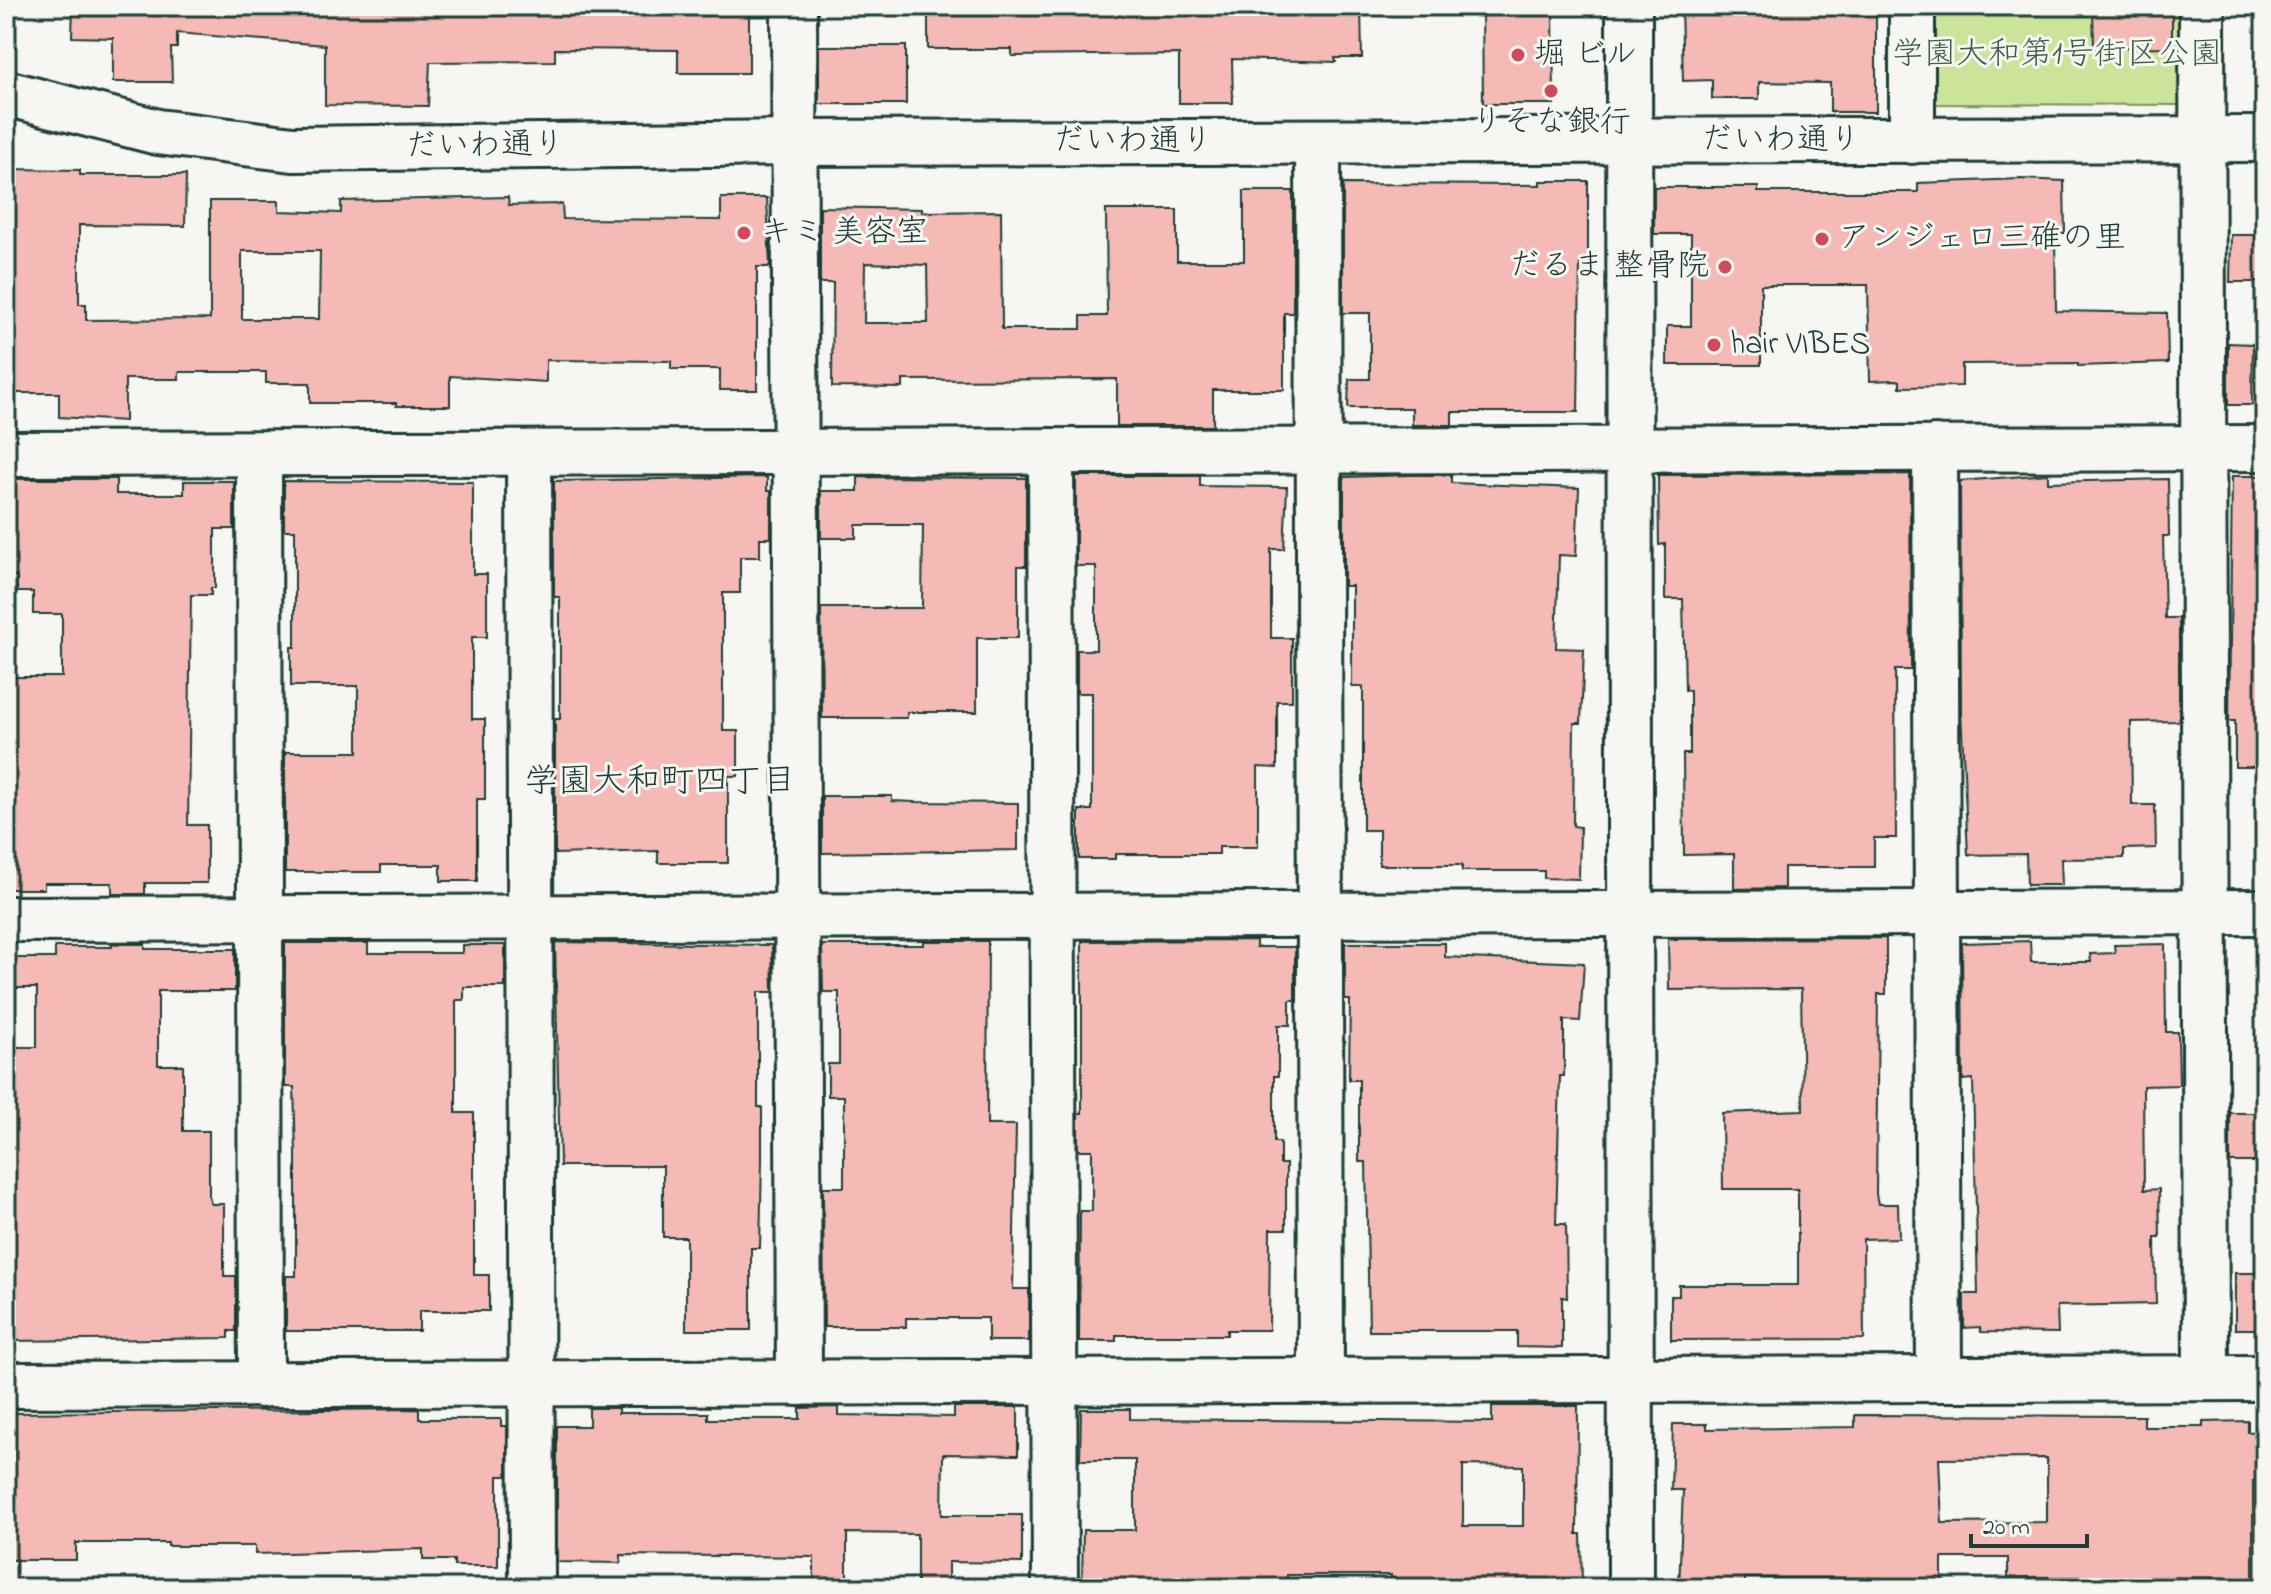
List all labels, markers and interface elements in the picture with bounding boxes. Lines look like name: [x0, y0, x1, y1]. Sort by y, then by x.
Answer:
place label: 堀 ビル: [1534, 32, 1637, 79]
park label: 学園大和第1号街区公園: [1892, 32, 2222, 79]
marker: 堀 ビル: [1509, 46, 1527, 64]
marker: りそな銀行: [1542, 82, 1560, 100]
place label: りそな銀行: [1471, 100, 1631, 147]
street label: だいわ通り: [1701, 118, 1861, 165]
street label: だいわ通り: [1053, 119, 1213, 166]
street label: だいわ通り: [405, 122, 565, 172]
place label: キミ 美容室: [760, 210, 928, 257]
place label: アンジェロ三碓の里: [1838, 216, 2126, 263]
marker: キミ 美容室: [735, 224, 753, 242]
marker: アンジェロ三碓の里: [1813, 230, 1831, 248]
place label: だるま 整骨院: [1509, 244, 1709, 291]
marker: だるま 整骨院: [1716, 258, 1734, 276]
place label: hair VIBES: [1730, 322, 1870, 369]
marker: hair VIBES: [1705, 336, 1723, 354]
district label: 学園大和町四丁目: [524, 758, 796, 808]
scale bar: [1971, 1498, 2087, 1548]
text: 20 m: [1983, 1511, 2030, 1546]

